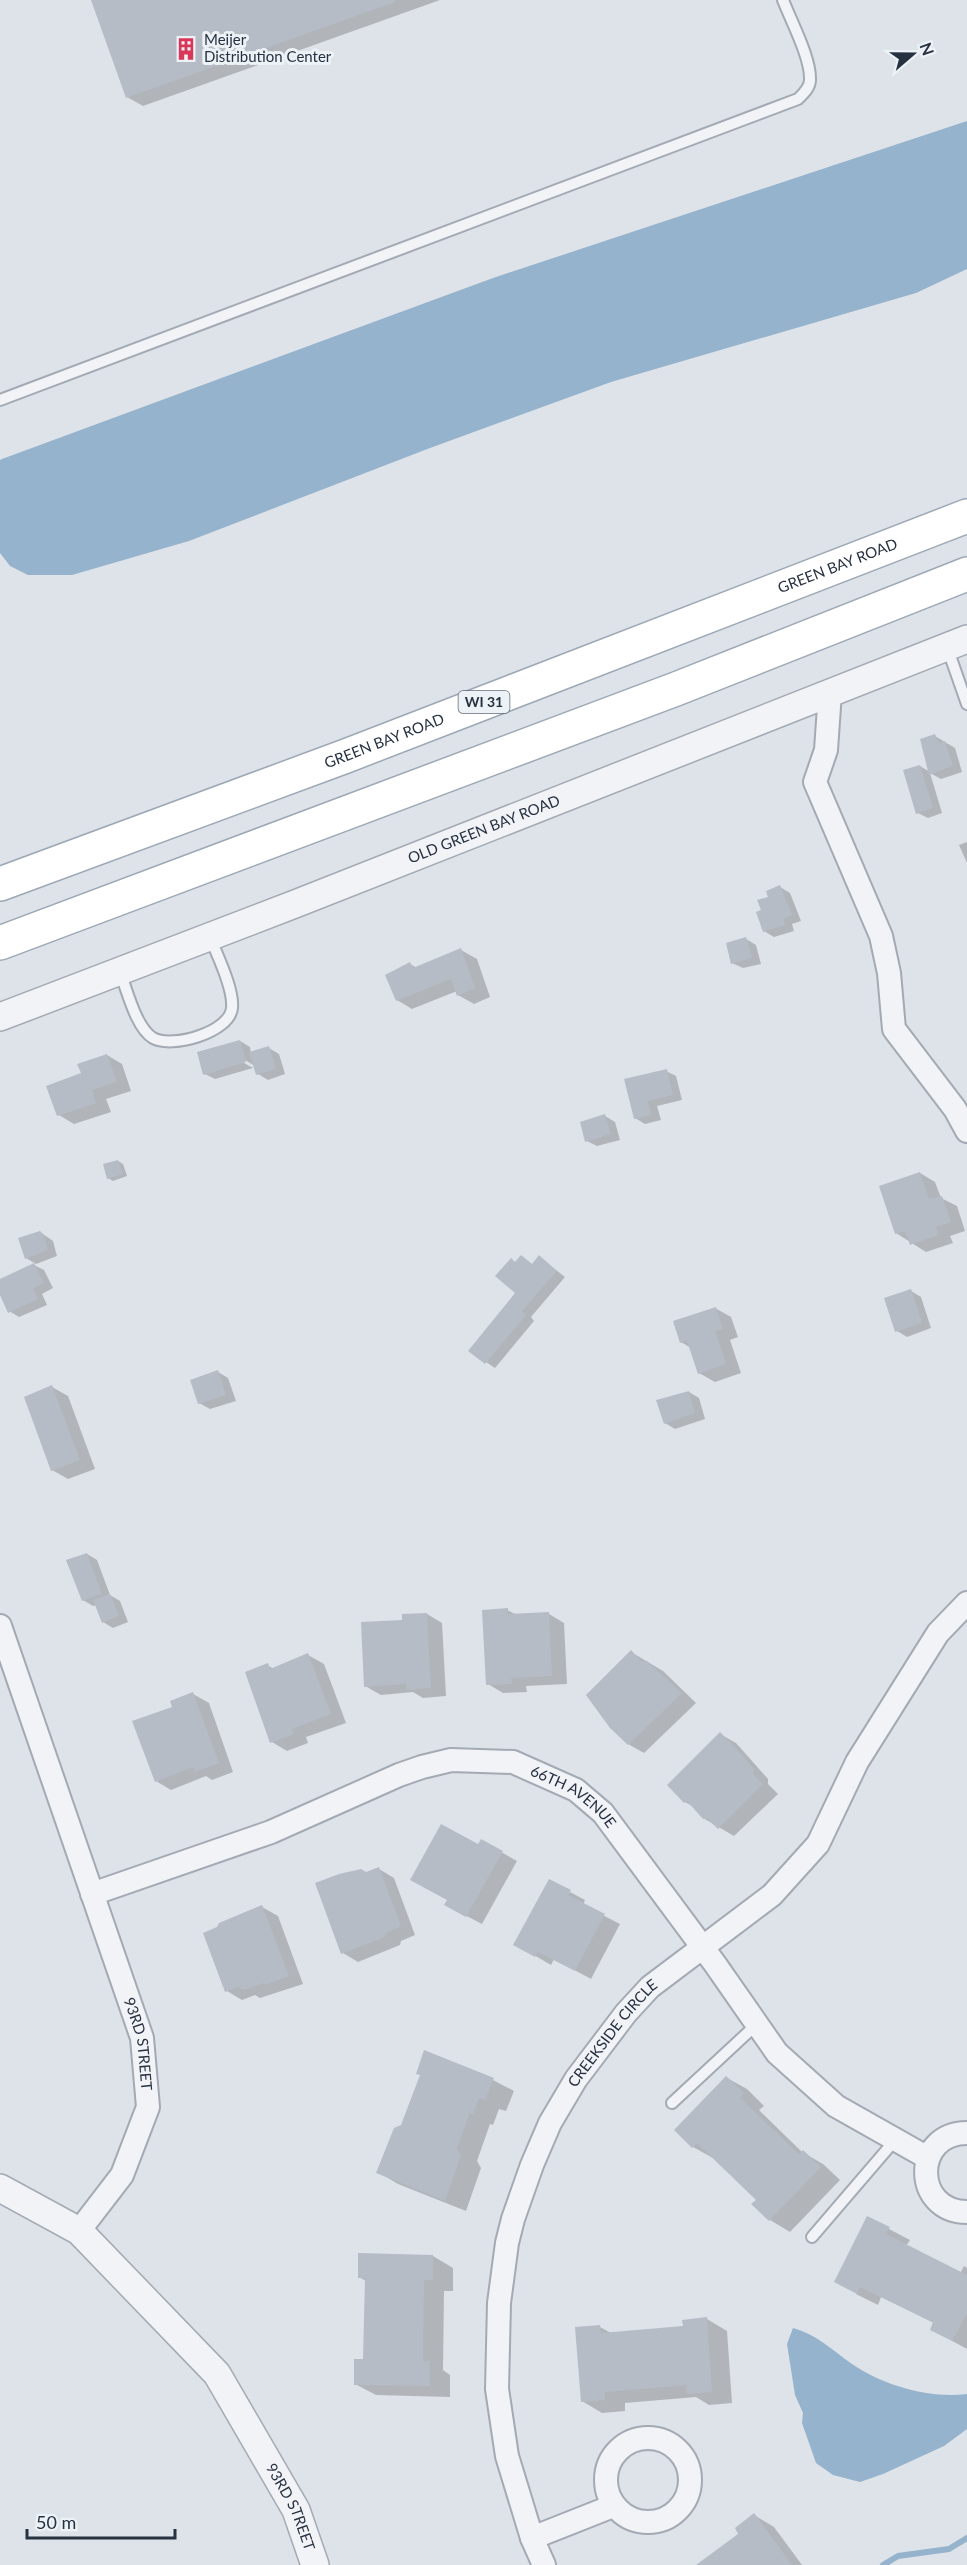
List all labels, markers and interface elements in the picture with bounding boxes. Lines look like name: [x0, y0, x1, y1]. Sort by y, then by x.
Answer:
north arrow: [883, 24, 943, 84]
place label: Meijer Distribution Center: [204, 30, 332, 65]
building icon: Meijer Distribution Center: [173, 36, 199, 62]
text: N: [917, 40, 939, 58]
street label: GREEN BAY ROAD: [775, 534, 900, 596]
road number: WI 31: [458, 691, 510, 713]
street label: GREEN BAY ROAD: [322, 709, 446, 771]
street label: OLD GREEN BAY ROAD: [405, 790, 562, 867]
street label: 66TH AVENUE: [528, 1761, 621, 1831]
street label: CREEKSIDE CIRCLE: [563, 1975, 660, 2090]
street label: 93RD STREET: [121, 1995, 157, 2091]
street label: 93RD STREET: [263, 2460, 319, 2553]
scale bar: [27, 2502, 176, 2540]
text: 50 m: [36, 2511, 76, 2533]

